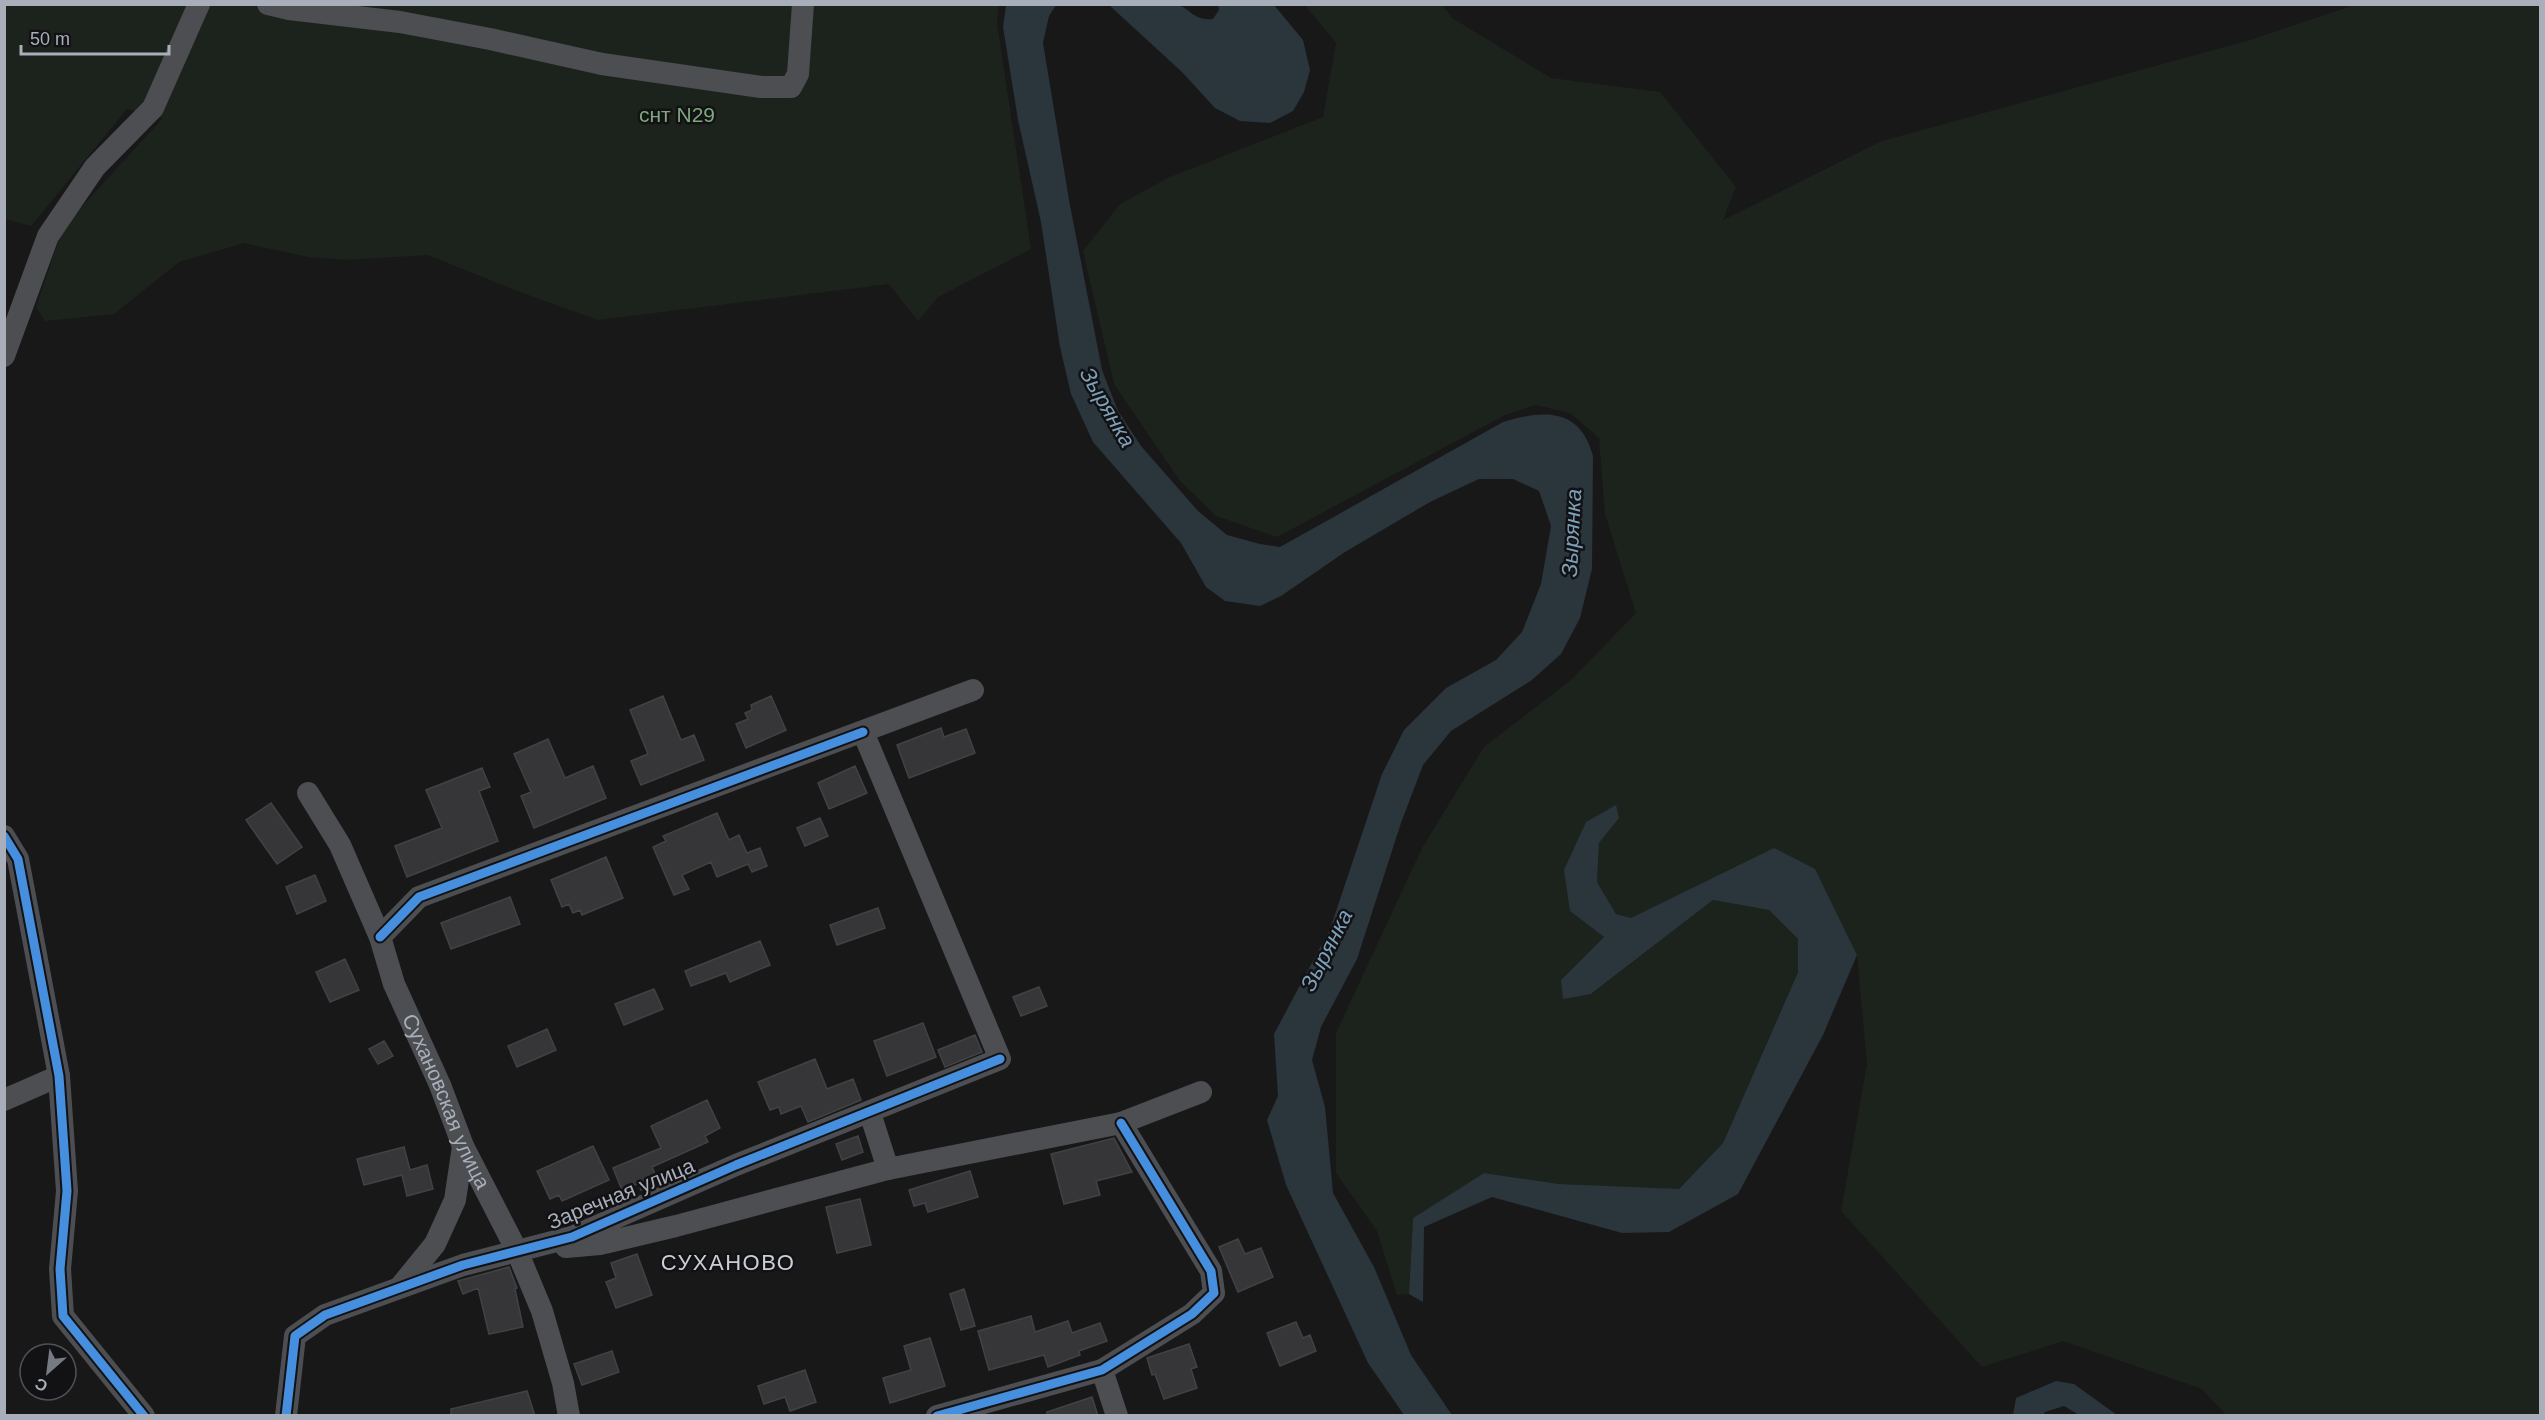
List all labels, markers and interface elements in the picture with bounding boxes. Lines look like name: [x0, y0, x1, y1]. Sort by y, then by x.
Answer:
scale bar: [21, 18, 170, 56]
text: 50 m: [30, 29, 70, 49]
park label: снт N29: [639, 103, 715, 126]
water label: Зырянка: [1075, 363, 1140, 452]
water label: Зырянка: [1557, 488, 1586, 578]
water label: Зырянка: [1295, 905, 1358, 995]
street label: Сухановская улица: [398, 1010, 495, 1193]
street label: Заречная улица: [544, 1154, 698, 1233]
district label: СУХАНОВО: [661, 1250, 795, 1275]
north arrow: [18, 1342, 78, 1402]
text: С: [32, 1374, 50, 1395]

